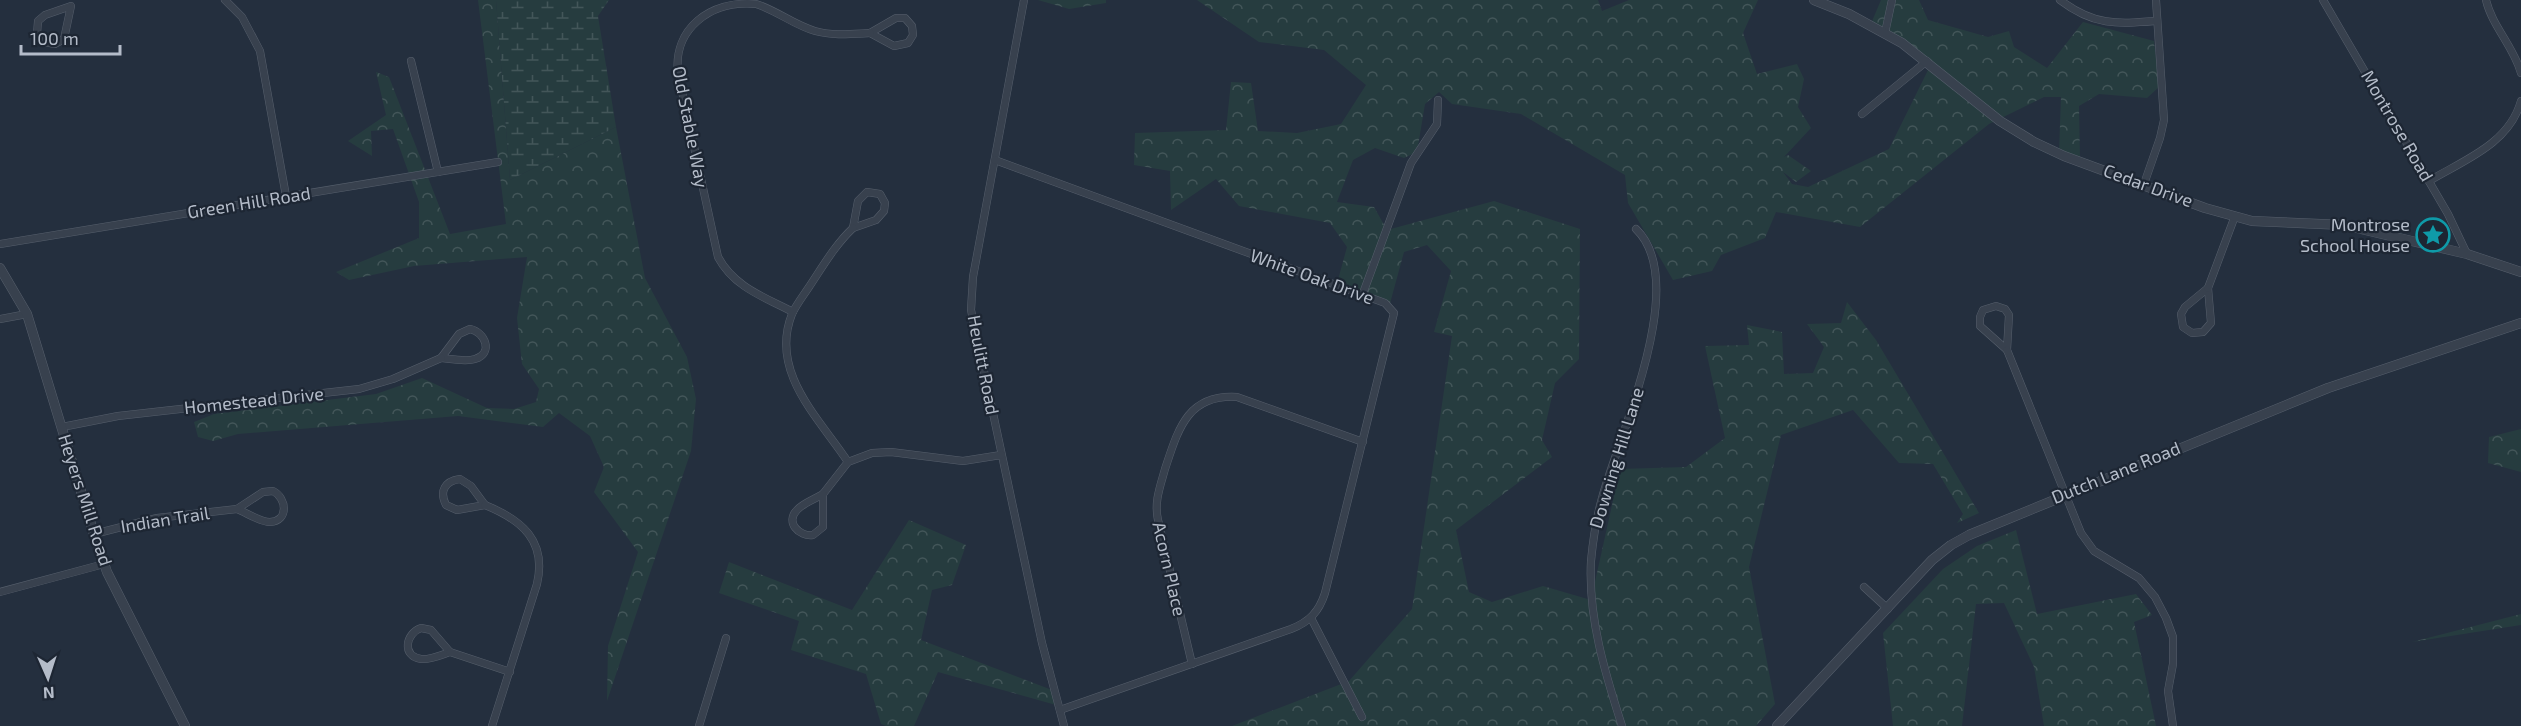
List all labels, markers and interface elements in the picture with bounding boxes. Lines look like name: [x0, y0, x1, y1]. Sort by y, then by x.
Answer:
scale bar: [21, 18, 120, 56]
text: 100 m: [30, 27, 79, 49]
street label: Old Stable Way: [668, 64, 714, 190]
street label: Montrose Road: [2357, 66, 2439, 185]
street label: Cedar Drive: [2101, 159, 2196, 211]
street label: Green Hill Road: [186, 181, 312, 223]
place label: Montrose School House: [2300, 213, 2410, 256]
place icon: Montrose School House: [2415, 217, 2451, 253]
street label: White Oak Drive: [1247, 243, 1377, 309]
street label: Heulitt Road: [964, 313, 1004, 416]
street label: Homestead Drive: [183, 382, 325, 418]
street label: Downing Hill Lane: [1584, 384, 1648, 531]
street label: Heyers Mill Road: [54, 431, 118, 568]
street label: Dutch Lane Road: [2048, 436, 2183, 508]
street label: Indian Trail: [119, 501, 211, 537]
street label: Acorn Place: [1148, 520, 1191, 618]
north arrow: [18, 648, 78, 708]
text: N: [43, 684, 55, 703]

